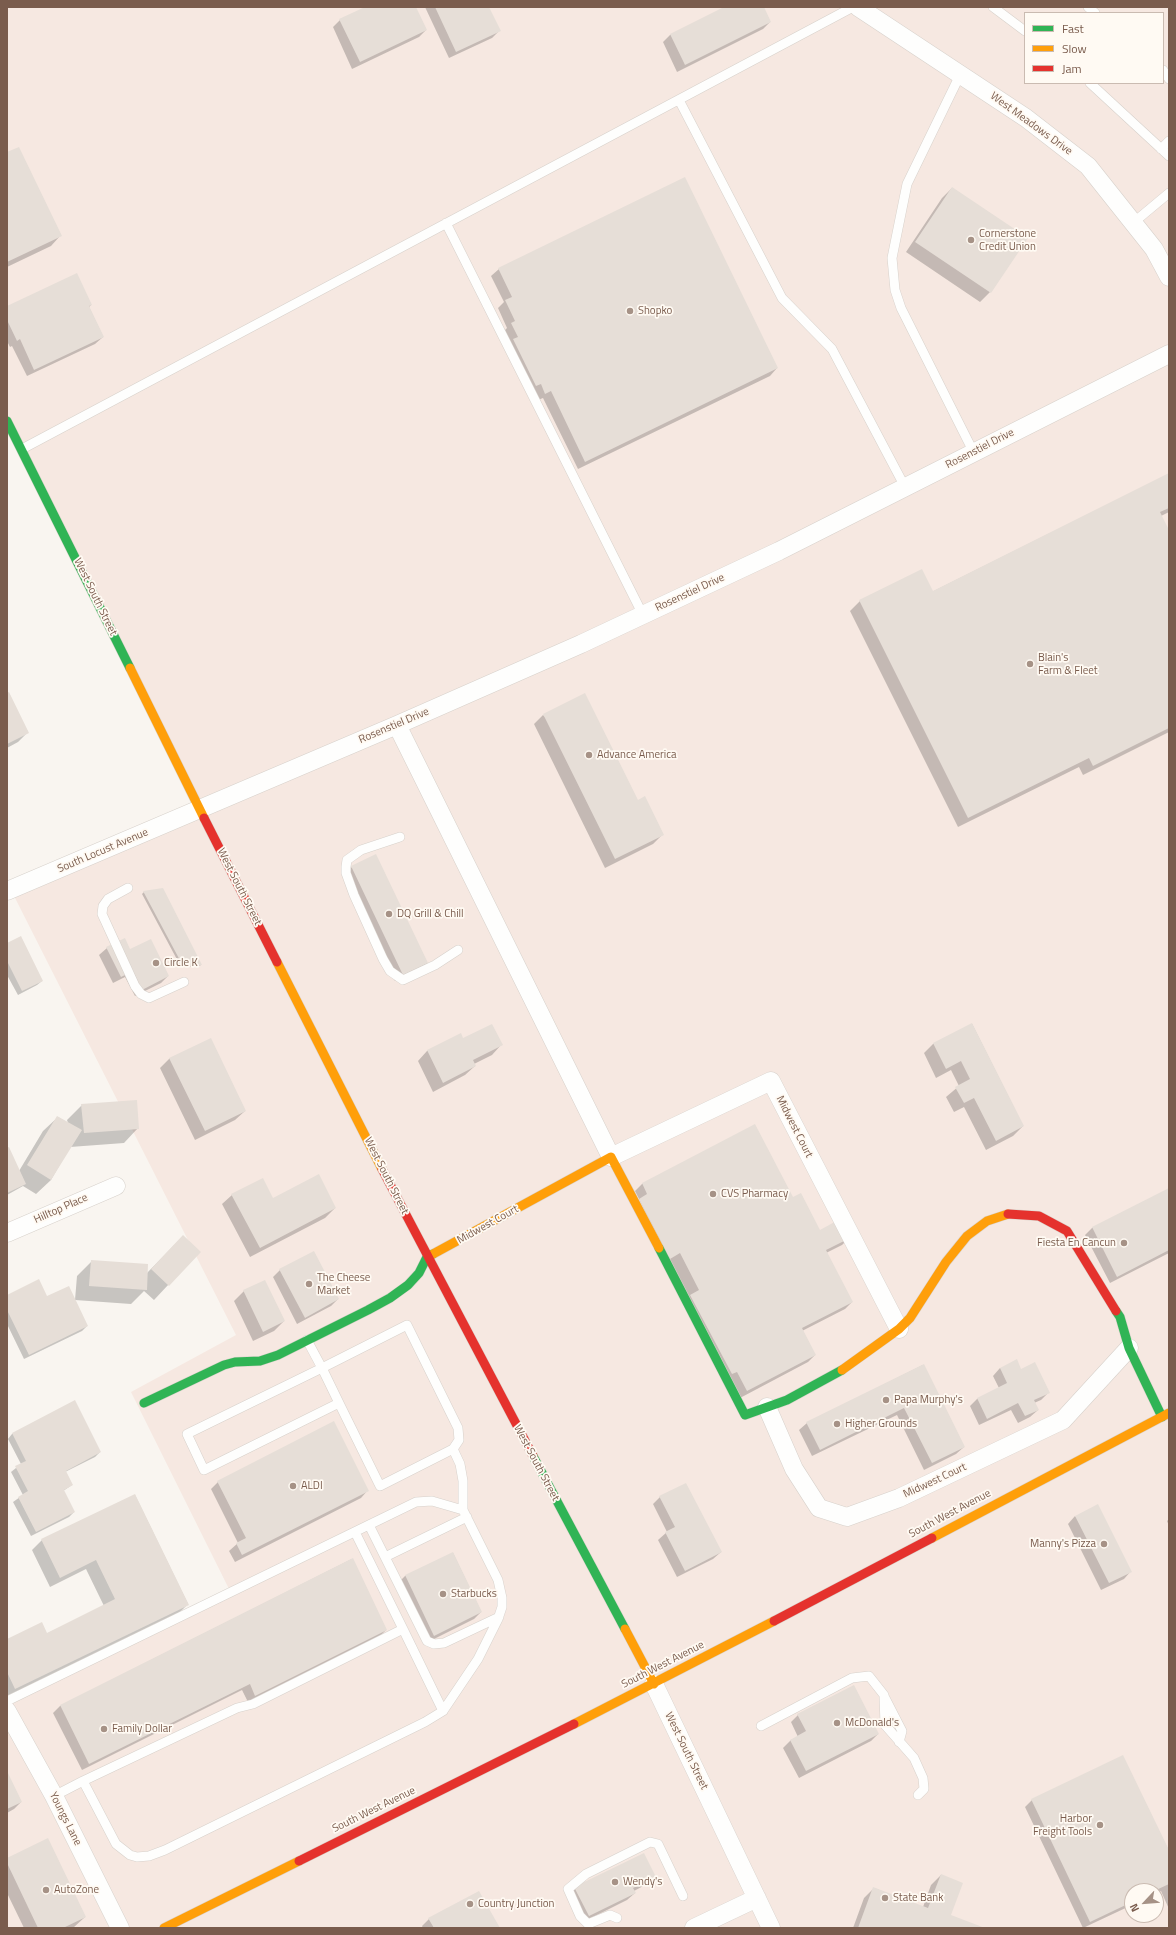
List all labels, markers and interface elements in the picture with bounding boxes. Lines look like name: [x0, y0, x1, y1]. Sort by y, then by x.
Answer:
legend: [1024, 12, 1164, 84]
text: Fast: [1062, 19, 1084, 38]
text: Slow: [1062, 39, 1087, 58]
text: Jam: [1062, 59, 1082, 78]
street label: West Meadows Drive: [987, 90, 1075, 158]
place label: Cornerstone Credit Union: [979, 227, 1036, 253]
marker: Cornerstone Credit Union: [966, 235, 976, 245]
place label: Shopko: [638, 304, 672, 318]
marker: Shopko: [625, 306, 635, 316]
street label: Rosenstiel Drive: [944, 426, 1016, 472]
street label: West South Street: [71, 556, 119, 638]
street label: Rosenstiel Drive: [653, 571, 727, 615]
place label: Blain's Farm & Fleet: [1038, 651, 1098, 677]
marker: Blain's Farm & Fleet: [1025, 659, 1035, 669]
street label: Rosenstiel Drive: [357, 705, 431, 747]
place label: Advance America: [597, 748, 676, 762]
marker: Advance America: [584, 750, 594, 760]
street label: South Locust Avenue: [56, 826, 150, 876]
street label: West South Street: [214, 846, 264, 928]
place label: DQ Grill & Chill: [397, 907, 464, 921]
marker: DQ Grill & Chill: [384, 909, 394, 919]
place label: Circle K: [164, 956, 198, 970]
marker: Circle K: [151, 958, 161, 968]
street label: Midwest Court: [773, 1094, 815, 1160]
street label: West South Street: [361, 1135, 411, 1217]
place label: CVS Pharmacy: [721, 1187, 788, 1201]
marker: CVS Pharmacy: [708, 1189, 718, 1199]
street label: Hilltop Place: [32, 1191, 90, 1227]
street label: Midwest Court: [455, 1203, 521, 1247]
place label: Fiesta En Cancun: [1037, 1236, 1116, 1250]
marker: Fiesta En Cancun: [1119, 1238, 1129, 1248]
place label: The Cheese Market: [317, 1271, 370, 1297]
marker: The Cheese Market: [304, 1279, 314, 1289]
place label: Papa Murphy's: [894, 1393, 963, 1407]
marker: Papa Murphy's: [881, 1395, 891, 1405]
place label: Higher Grounds: [845, 1417, 917, 1431]
marker: Higher Grounds: [832, 1419, 842, 1429]
street label: West South Street: [510, 1423, 562, 1503]
street label: Midwest Court: [901, 1461, 969, 1501]
place label: ALDI: [301, 1479, 323, 1493]
marker: ALDI: [288, 1481, 298, 1491]
street label: South West Avenue: [907, 1487, 993, 1541]
place label: Manny's Pizza: [1030, 1537, 1096, 1551]
marker: Manny's Pizza: [1099, 1539, 1109, 1549]
place label: Starbucks: [451, 1587, 497, 1601]
marker: Starbucks: [438, 1589, 448, 1599]
street label: South West Avenue: [620, 1639, 706, 1691]
street label: West South Street: [662, 1710, 710, 1792]
place label: McDonald's: [845, 1716, 899, 1730]
marker: McDonald's: [832, 1718, 842, 1728]
place label: Family Dollar: [112, 1722, 172, 1736]
marker: Family Dollar: [99, 1724, 109, 1734]
street label: South West Avenue: [330, 1784, 418, 1836]
street label: Youngs Lane: [46, 1790, 84, 1848]
place label: Harbor Freight Tools: [1033, 1812, 1092, 1838]
marker: Harbor Freight Tools: [1095, 1820, 1105, 1830]
place label: Wendy's: [623, 1875, 662, 1889]
marker: Wendy's: [610, 1877, 620, 1887]
place label: AutoZone: [54, 1883, 99, 1897]
north arrow: [1124, 1883, 1164, 1923]
marker: AutoZone: [41, 1885, 51, 1895]
place label: State Bank: [893, 1891, 944, 1905]
marker: State Bank: [880, 1893, 890, 1903]
place label: Country Junction: [478, 1897, 555, 1911]
marker: Country Junction: [465, 1899, 475, 1909]
text: N: [1125, 1901, 1143, 1915]

